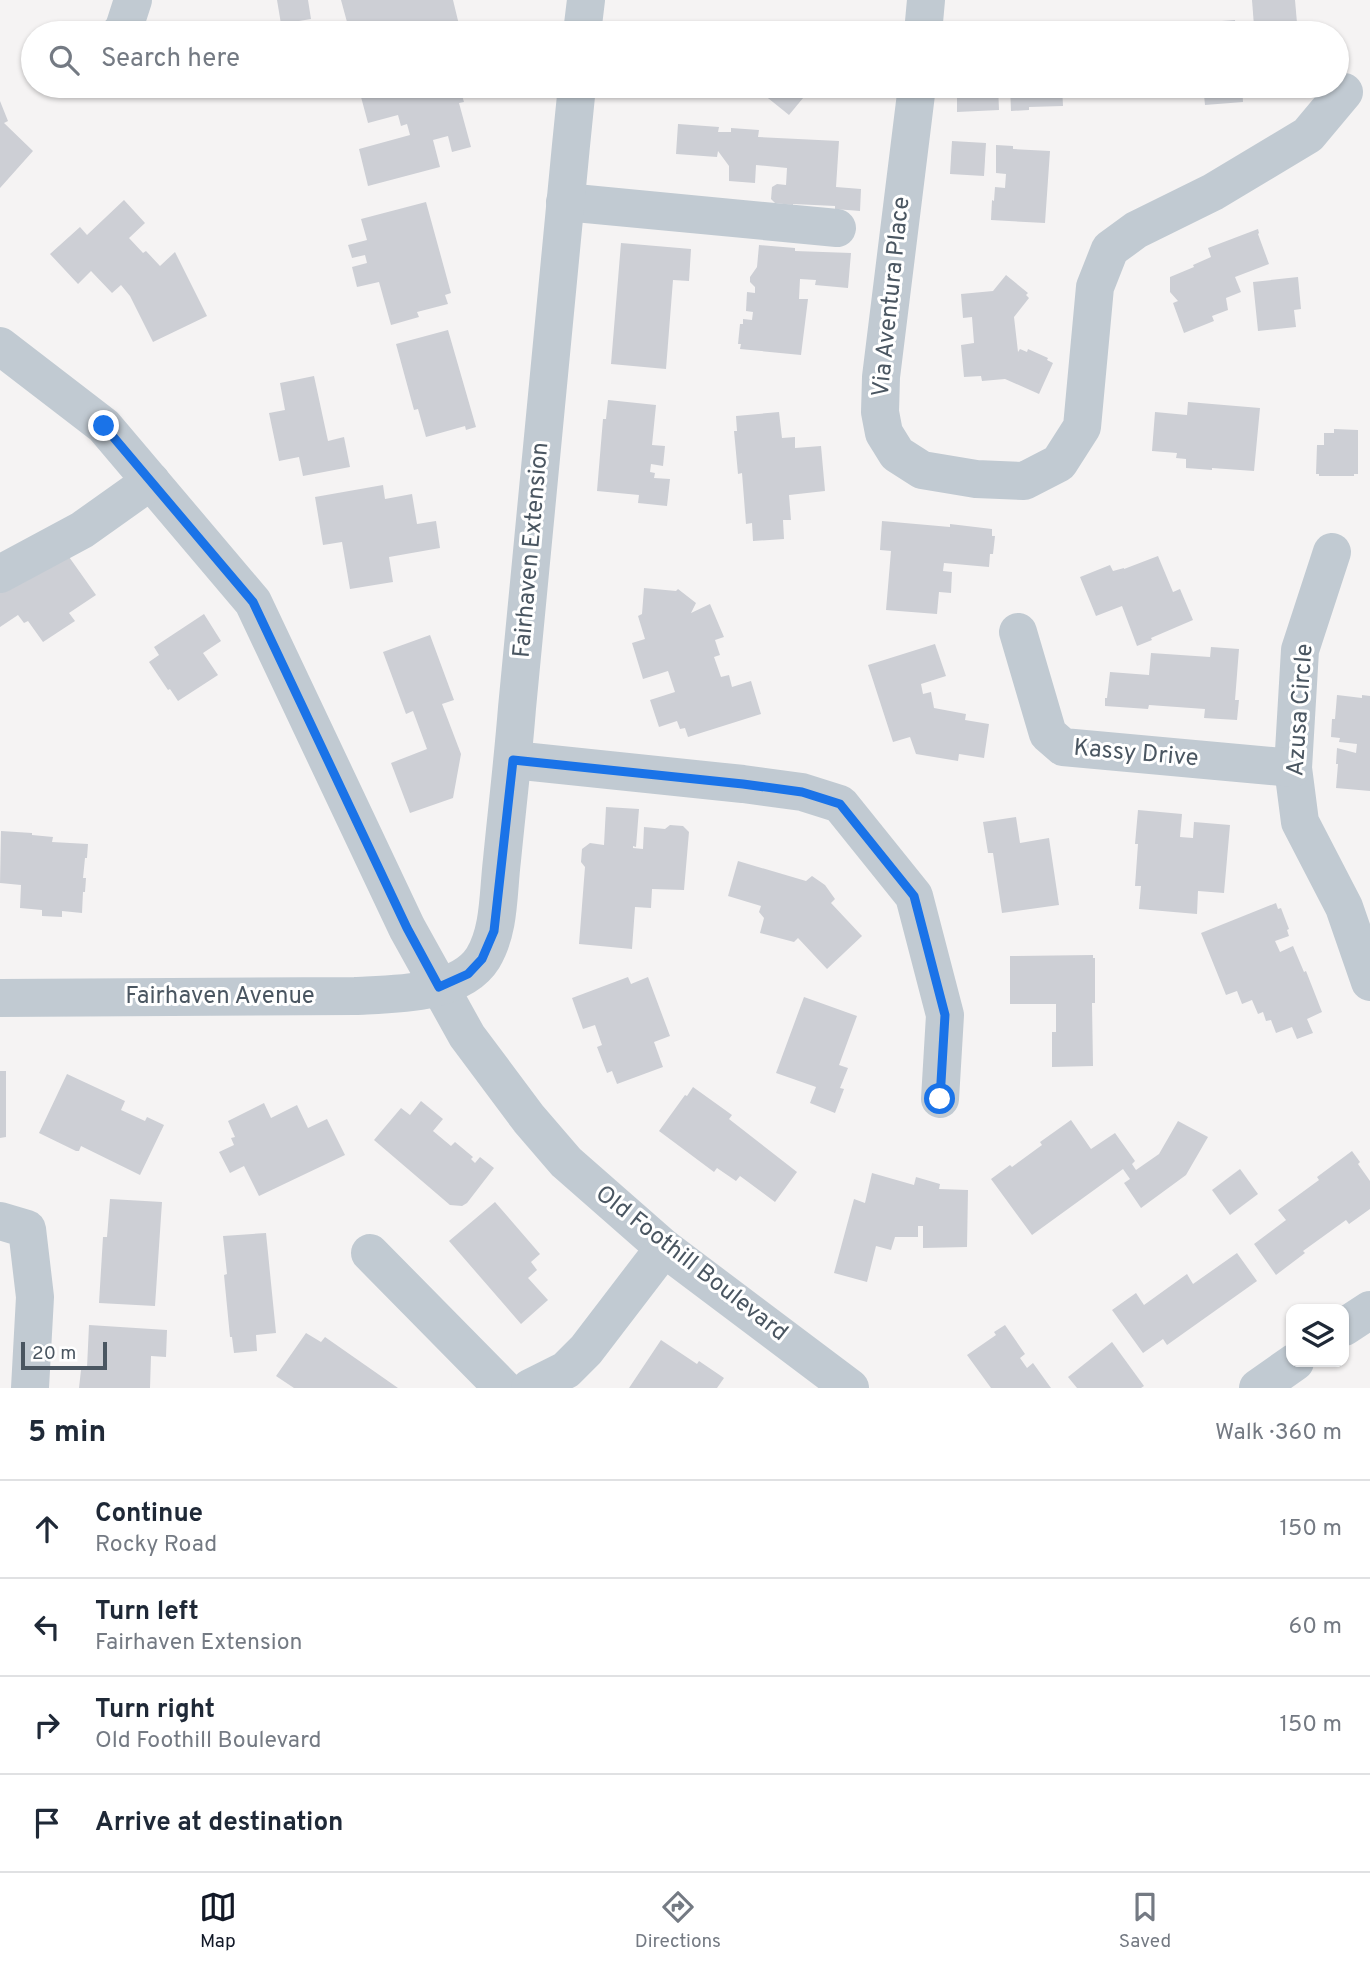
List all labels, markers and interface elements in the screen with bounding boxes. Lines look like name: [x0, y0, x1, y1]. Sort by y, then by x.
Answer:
search box: [21, 21, 1349, 98]
icon: search: [45, 41, 83, 79]
text: Search here: [101, 43, 240, 76]
street label: Via Aventura Place: [867, 195, 917, 399]
route end: [88, 410, 119, 441]
street label: Fairhaven Extension: [508, 441, 556, 659]
street label: Azusa Circle: [1281, 643, 1321, 777]
street label: Kassy Drive: [1072, 734, 1200, 774]
street label: Fairhaven Avenue: [125, 982, 315, 1012]
route start: [924, 1083, 955, 1114]
street label: Old Foothill Boulevard: [589, 1179, 793, 1349]
map controls: [1286, 1304, 1349, 1367]
button: layers: [1286, 1304, 1349, 1367]
scale bar: [21, 1339, 107, 1371]
text: 20 m: [32, 1342, 76, 1366]
text: 5 min: [28, 1415, 106, 1452]
text: Walk · 360 m: [1215, 1419, 1342, 1448]
text: Continue: [95, 1498, 203, 1531]
icon: ahead: [28, 1510, 66, 1548]
text: 150 m: [1280, 1515, 1342, 1544]
text: Rocky Road: [95, 1531, 217, 1560]
text: Turn left: [95, 1596, 199, 1629]
icon: left: [28, 1608, 66, 1646]
text: 60 m: [1289, 1613, 1342, 1642]
text: Fairhaven Extension: [95, 1629, 302, 1658]
text: Turn right: [95, 1694, 215, 1727]
icon: right: [28, 1706, 66, 1744]
text: 150 m: [1280, 1711, 1342, 1740]
text: Old Foothill Boulevard: [95, 1727, 322, 1756]
icon: arrive: [28, 1804, 66, 1842]
text: Arrive at destination: [95, 1807, 343, 1840]
tab: Map: [199, 1888, 237, 1954]
tab: Directions: [635, 1888, 721, 1954]
tab: Saved: [1119, 1888, 1171, 1954]

